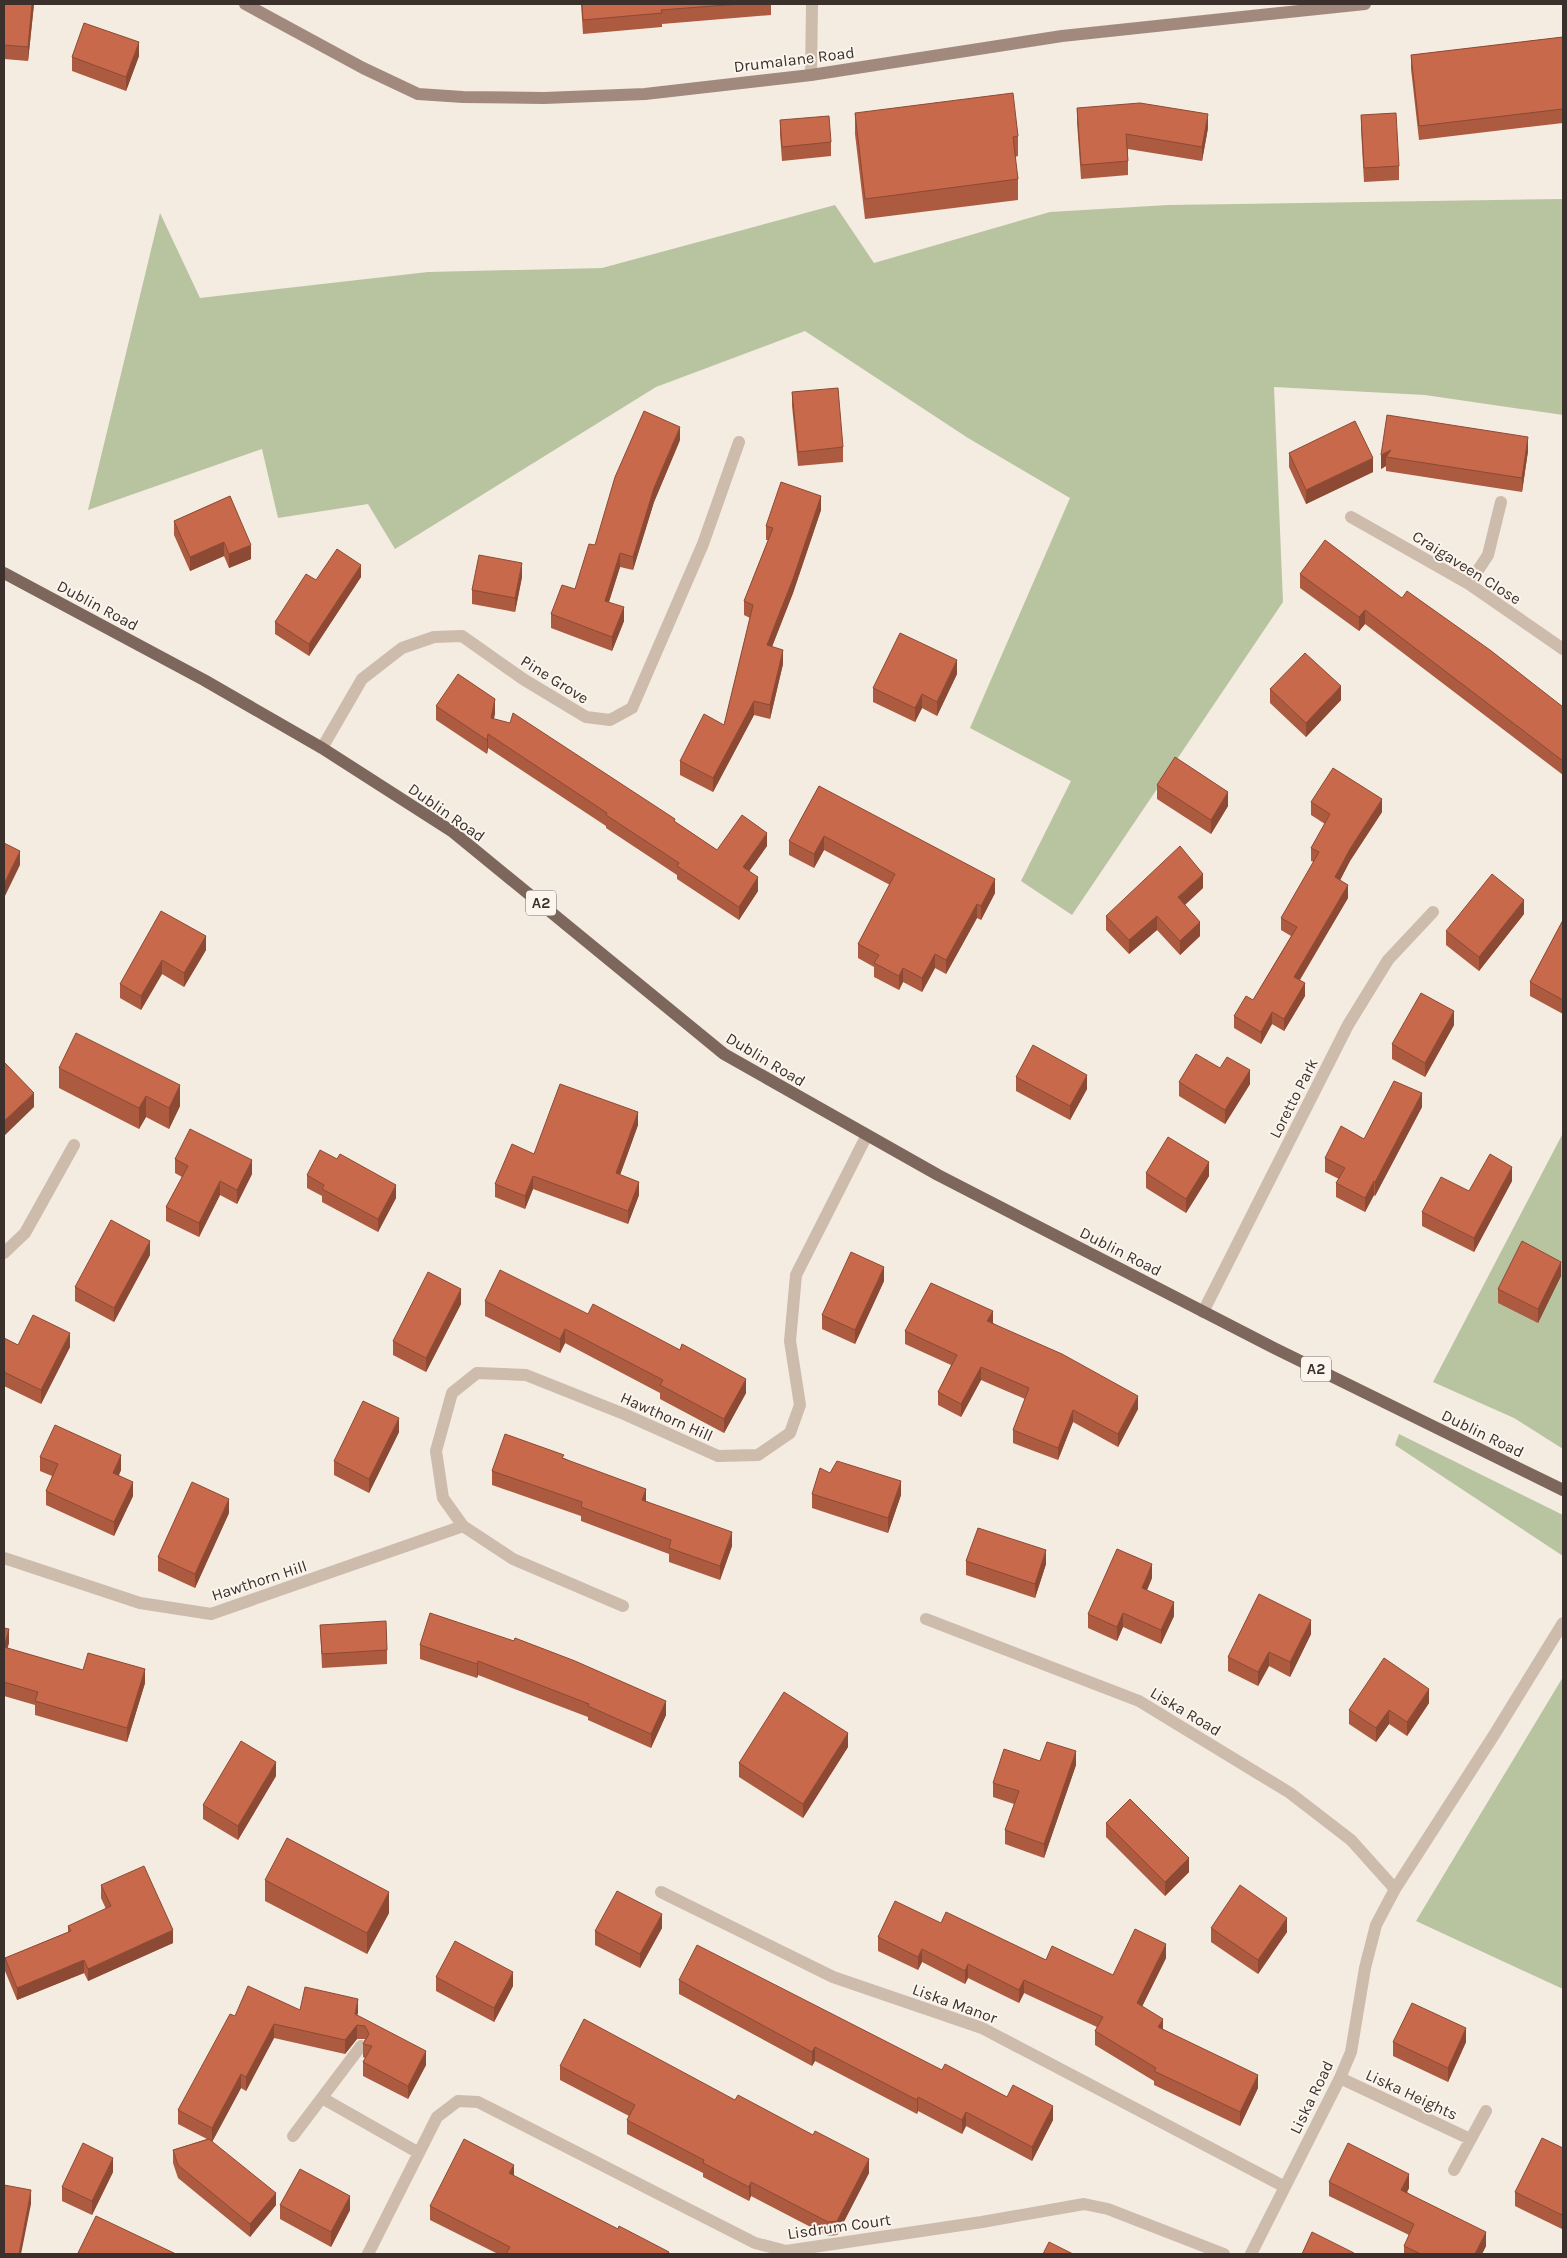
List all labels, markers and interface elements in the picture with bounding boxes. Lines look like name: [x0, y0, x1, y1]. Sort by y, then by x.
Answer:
street label: Drumalane Road: [733, 43, 856, 76]
street label: Craigaveen Close: [1409, 526, 1525, 608]
street label: Dublin Road: [54, 576, 142, 635]
street label: Pine Grove: [517, 651, 592, 708]
street label: Dublin Road: [405, 779, 489, 846]
road number: A2: [526, 890, 556, 916]
street label: Dublin Road: [723, 1028, 809, 1091]
street label: Loretto Park: [1265, 1055, 1322, 1141]
street label: Dublin Road: [1077, 1223, 1165, 1280]
road number: A2: [1301, 1356, 1331, 1382]
street label: Hawthorn Hill: [618, 1388, 716, 1445]
street label: Dublin Road: [1439, 1405, 1527, 1462]
street label: Hawthorn Hill: [209, 1556, 309, 1605]
street label: Liska Road: [1147, 1683, 1225, 1740]
street label: Liska Manor: [910, 1979, 1000, 2028]
street label: Liska Road: [1286, 2057, 1337, 2137]
street label: Liska Heights: [1363, 2065, 1461, 2124]
street label: Lisdrum Court: [786, 2210, 892, 2243]

